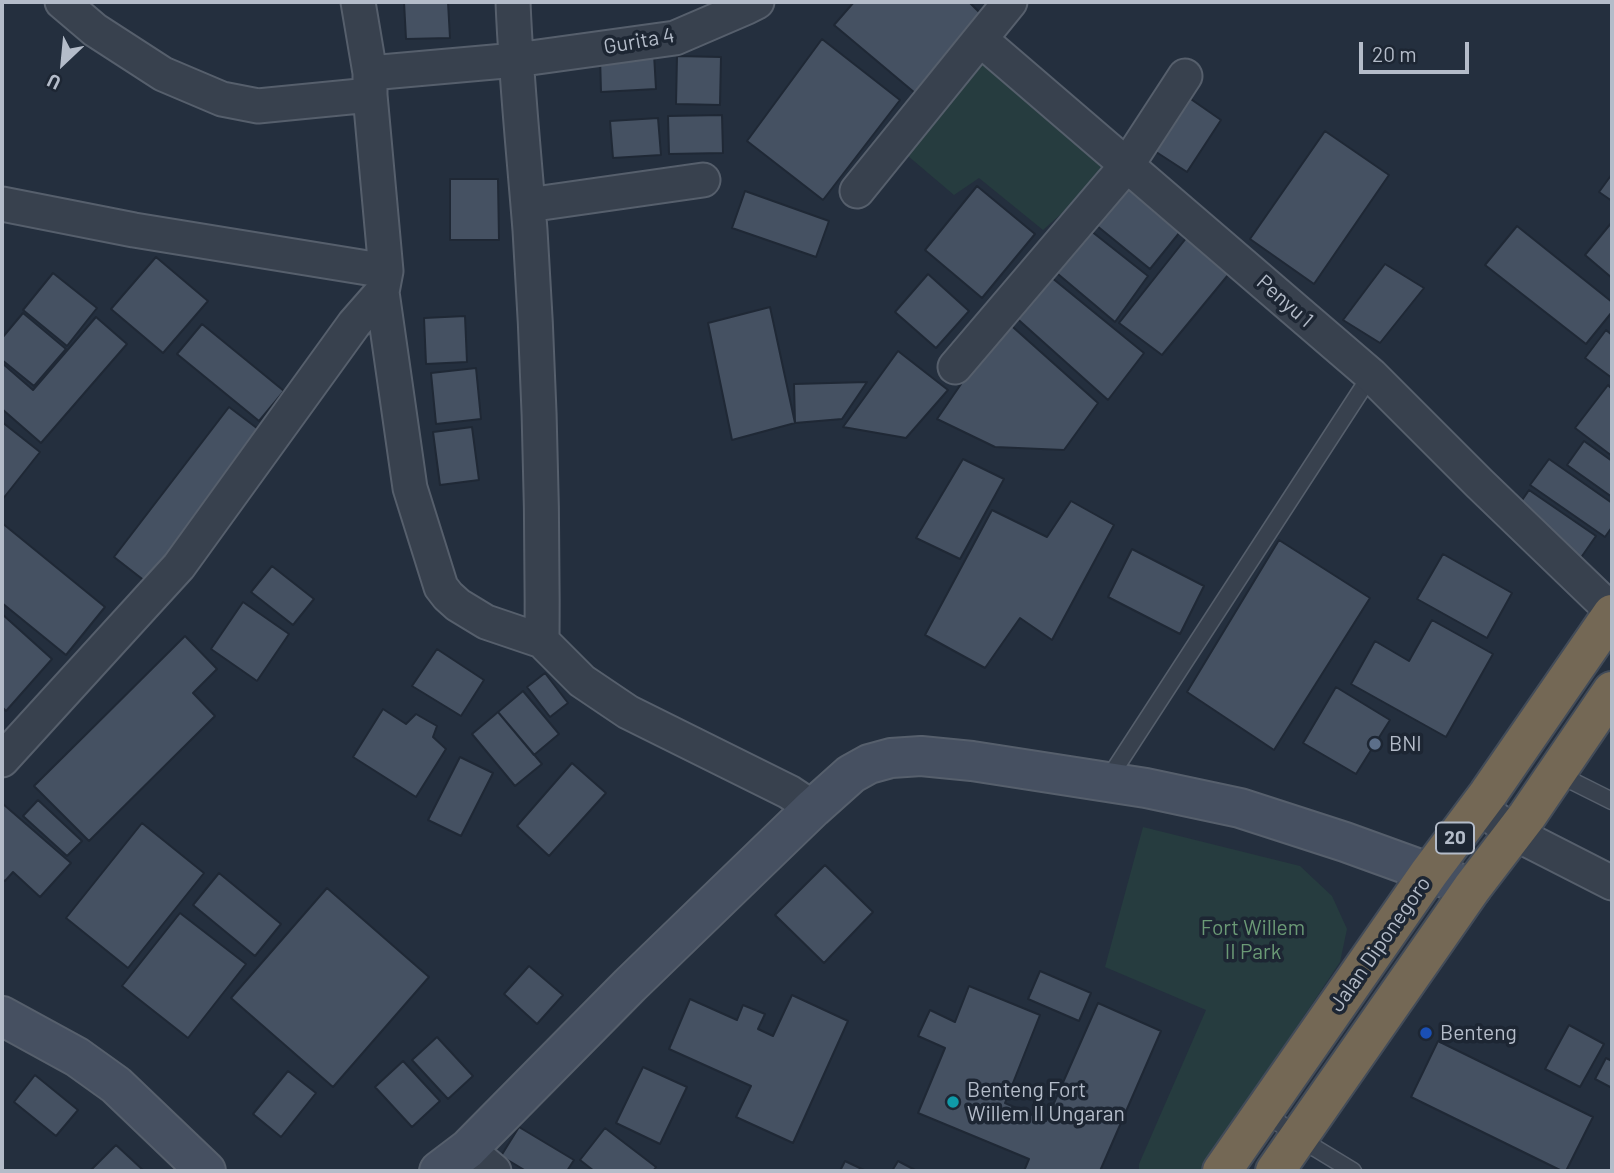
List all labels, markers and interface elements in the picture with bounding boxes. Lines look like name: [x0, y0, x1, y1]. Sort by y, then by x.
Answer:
street label: Gurita 4: [602, 22, 676, 60]
north arrow: [28, 28, 98, 98]
scale bar: [1362, 28, 1472, 72]
text: 20 m: [1372, 41, 1417, 66]
text: U: [43, 69, 64, 95]
street label: Penyu 1: [1252, 270, 1318, 332]
place label: BNI: [1389, 731, 1422, 757]
marker: BNI: [1367, 736, 1383, 752]
road number: 20: [1436, 822, 1474, 853]
street label: Jalan Diponegoro: [1324, 872, 1436, 1016]
park label: Fort Willem II Park: [1201, 915, 1305, 965]
place label: Benteng: [1440, 1020, 1517, 1046]
marker: Benteng: [1418, 1025, 1434, 1041]
place label: Benteng Fort Willem II Ungaran: [967, 1077, 1125, 1127]
marker: Benteng Fort Willem II Ungaran: [945, 1094, 961, 1110]

